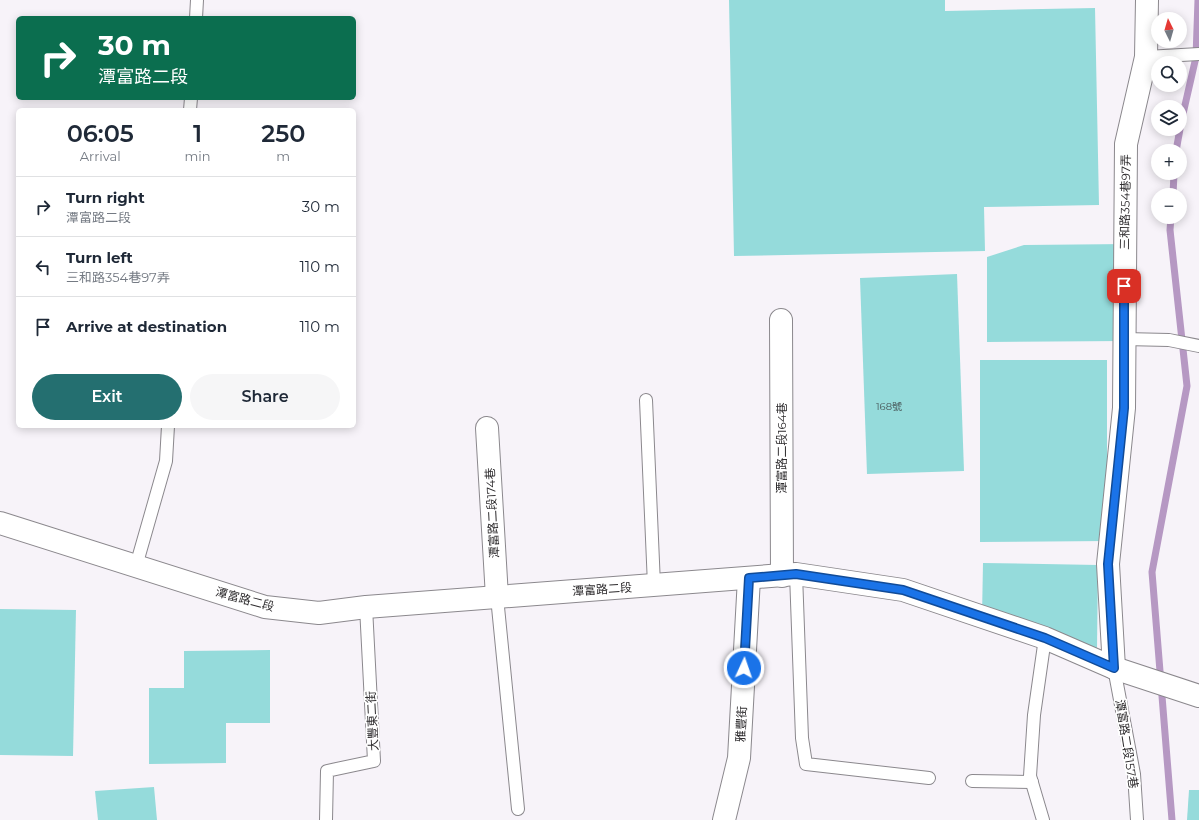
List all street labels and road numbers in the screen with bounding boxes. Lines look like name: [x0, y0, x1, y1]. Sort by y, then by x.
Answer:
street label: 三和路354巷97弄: [1117, 154, 1133, 250]
street label: 潭富路二段164巷: [774, 402, 789, 494]
street label: 潭富路二段174巷: [482, 467, 502, 559]
street label: 潭富路二段: [572, 579, 632, 599]
street label: 潭富路二段: [214, 584, 276, 614]
street label: 大豐東二街: [363, 691, 381, 751]
street label: 潭富路二段157巷: [1113, 698, 1141, 790]
street label: 雅豐街: [733, 706, 749, 742]

